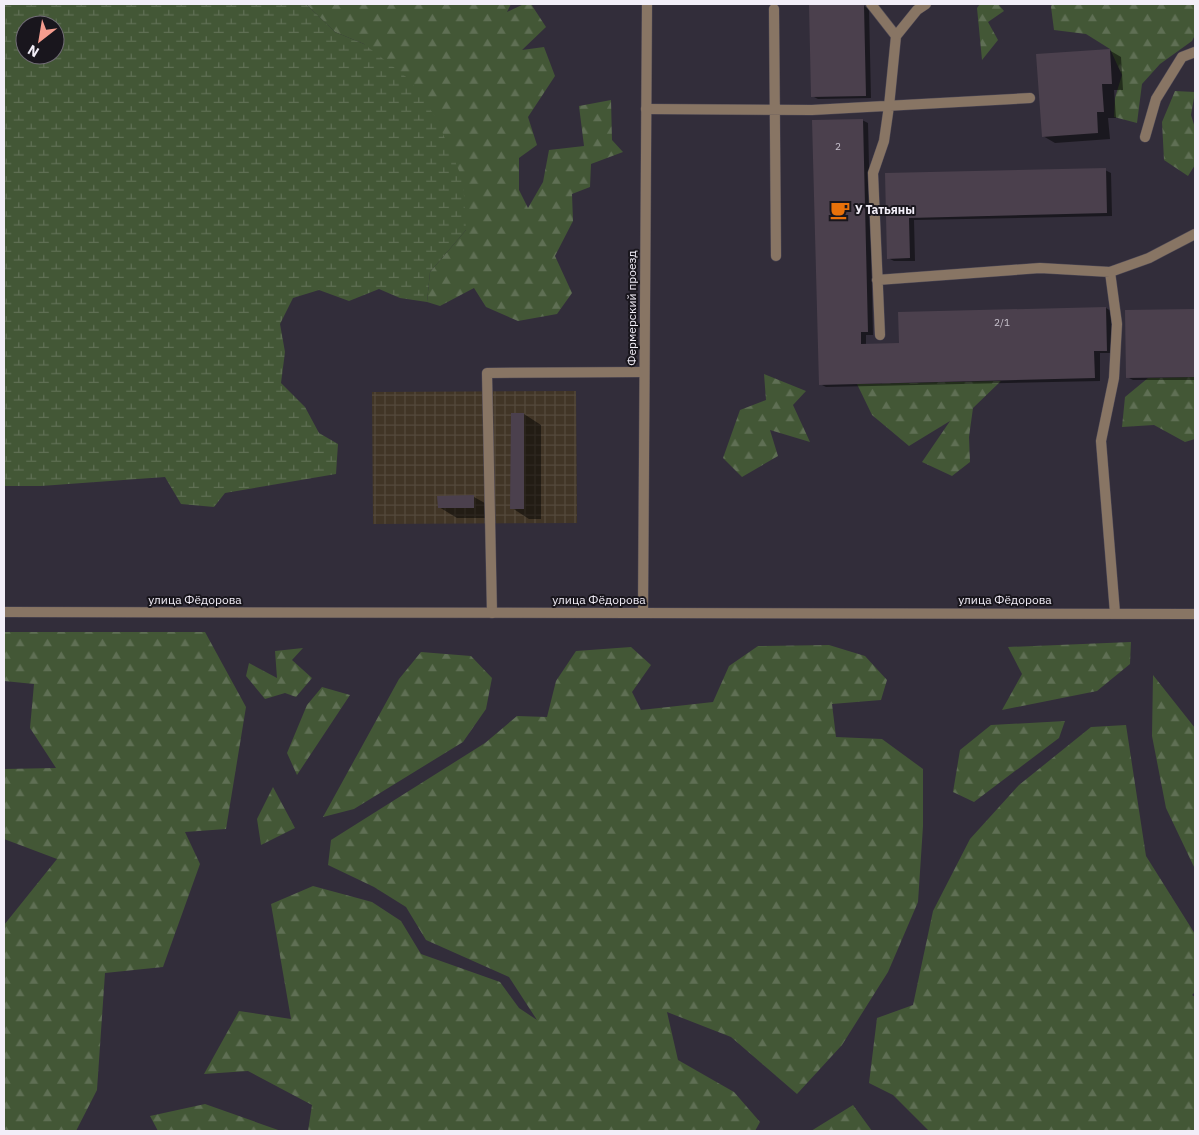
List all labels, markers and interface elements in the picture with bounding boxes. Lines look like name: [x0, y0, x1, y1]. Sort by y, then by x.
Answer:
north arrow: [15, 15, 65, 65]
text: N: [24, 41, 42, 61]
house number: 2: [835, 140, 841, 153]
cafe icon: У Татьяны: [829, 199, 851, 221]
place label: У Татьяны: [855, 202, 915, 217]
street label: Фермерский проезд: [624, 250, 639, 366]
house number: 2/1: [994, 316, 1010, 329]
street label: улица Фёдорова: [148, 592, 242, 607]
street label: улица Фёдорова: [552, 592, 646, 607]
street label: улица Фёдорова: [958, 592, 1052, 607]

